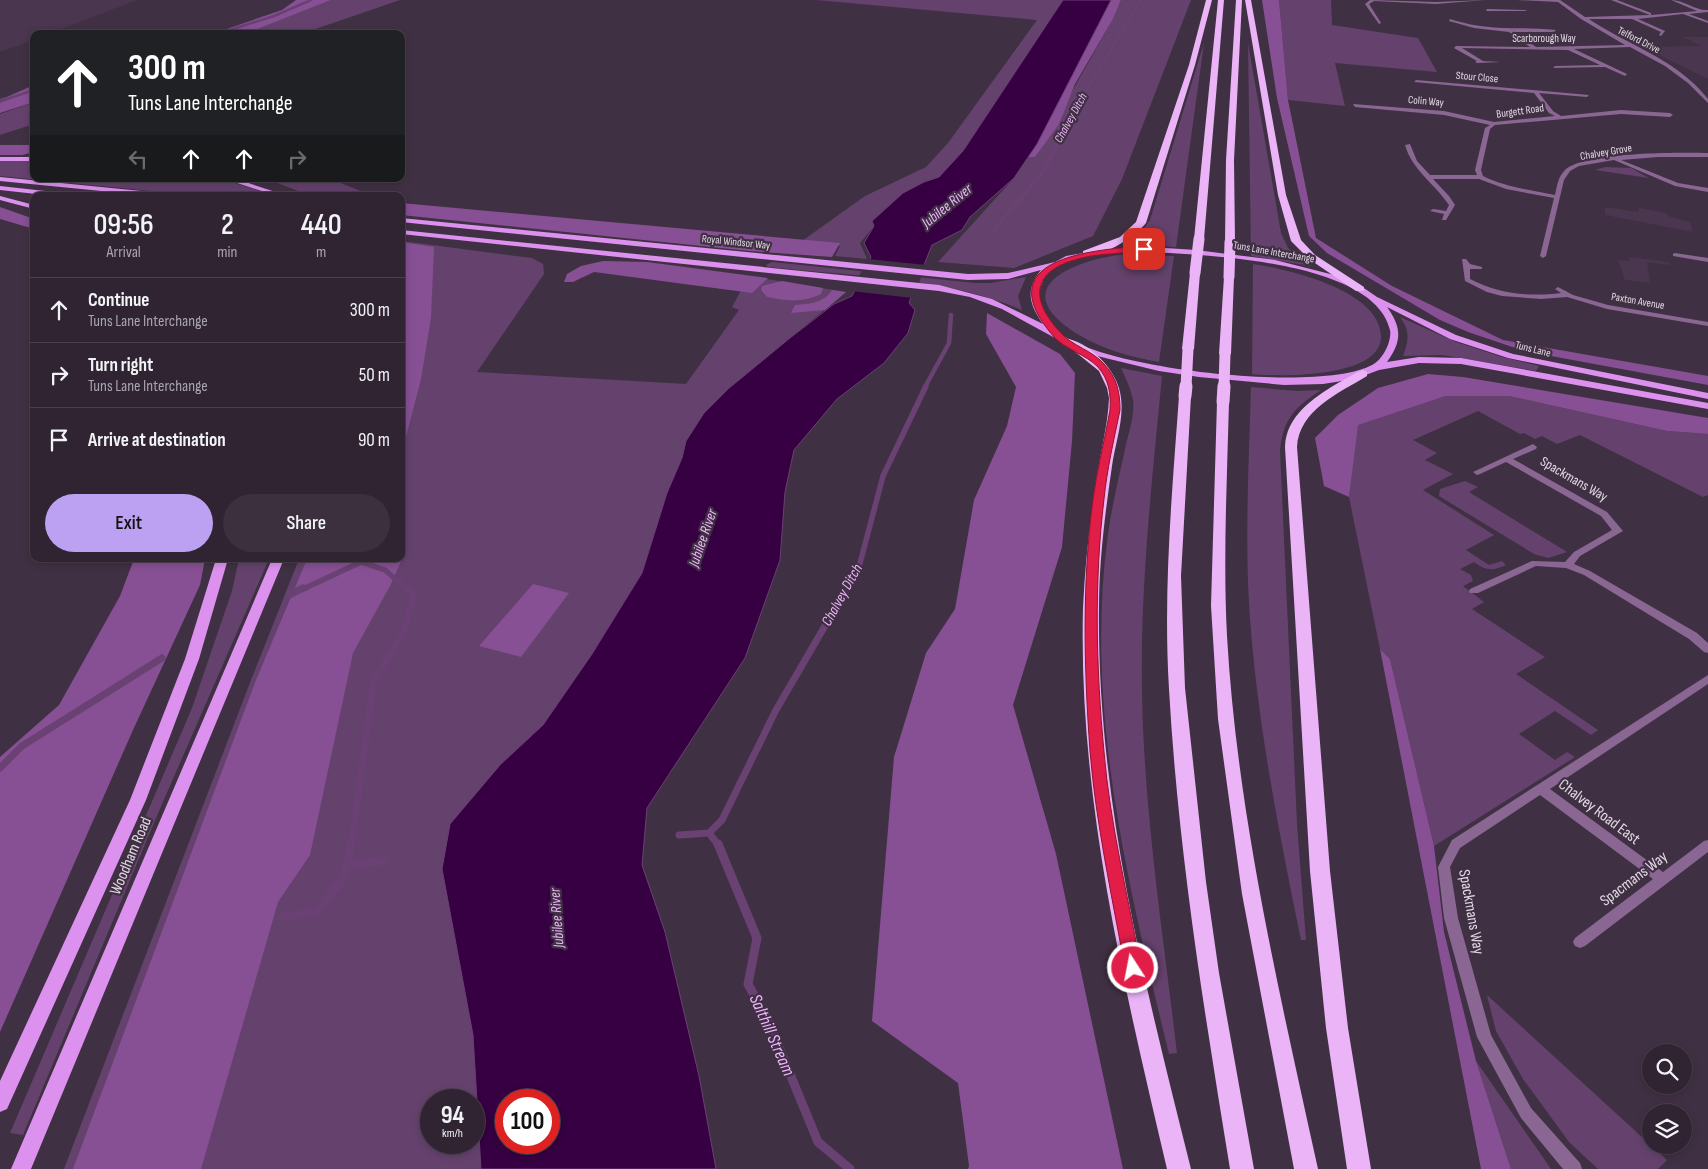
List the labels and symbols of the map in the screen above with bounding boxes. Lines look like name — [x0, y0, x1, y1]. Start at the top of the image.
street label: Telford Drive — [1615, 24, 1663, 56]
street label: Scarborough Way — [1512, 32, 1577, 45]
street label: Stour Close — [1455, 69, 1499, 85]
water label: Chalvey Ditch — [1051, 91, 1091, 145]
street label: Colin Way — [1408, 93, 1445, 109]
street label: Burgett Road — [1495, 101, 1545, 121]
street label: Chalvey Grove — [1579, 141, 1633, 163]
water label: Jubilee River — [917, 179, 977, 233]
pin — [1123, 228, 1165, 270]
street label: Royal Windsor Way — [701, 232, 772, 252]
street label: Tuns Lane Interchange — [1232, 238, 1316, 266]
street label: Paxton Avenue — [1610, 290, 1666, 312]
street label: Tuns Lane — [1514, 338, 1552, 360]
street label: Spackmans Way — [1537, 453, 1611, 505]
water label: Jubilee River — [684, 506, 722, 570]
water label: Chalvey Ditch — [817, 561, 867, 629]
street label: Chalvey Road East — [1554, 775, 1644, 849]
street label: Woodham Road — [106, 814, 156, 898]
street label: Spacmans Way — [1596, 847, 1672, 911]
street label: Spackmans Way — [1454, 868, 1488, 956]
water label: Jubilee River — [545, 887, 569, 950]
position arrow — [1106, 941, 1158, 993]
water label: Salthill Stream — [745, 991, 799, 1079]
speed limit sign: 100 — [495, 1089, 560, 1154]

